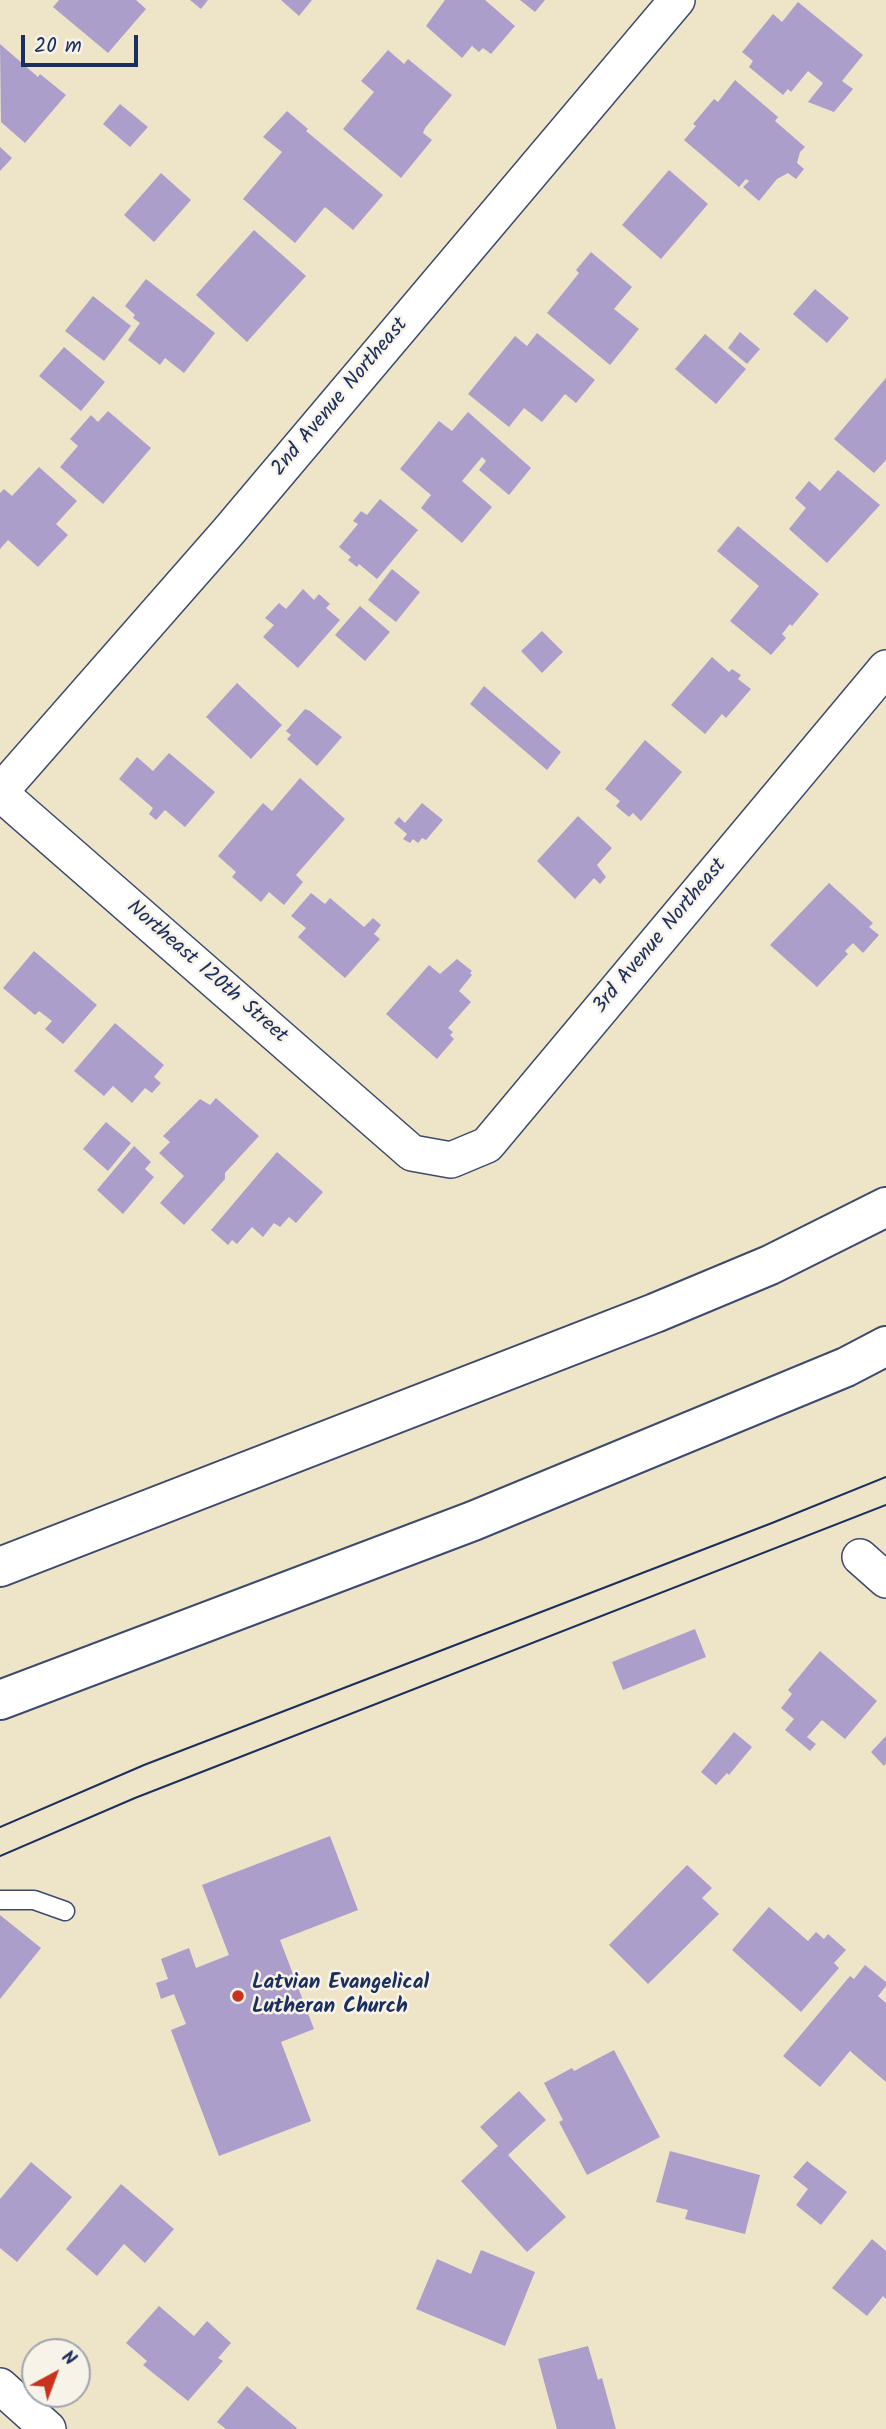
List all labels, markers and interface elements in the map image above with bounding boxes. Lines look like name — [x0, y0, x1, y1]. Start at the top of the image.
scale bar — [24, 21, 142, 65]
text: 20 m — [34, 30, 82, 63]
street label: 2nd Avenue Northeast — [267, 314, 415, 482]
street label: 3rd Avenue Northeast — [589, 854, 733, 1020]
street label: Northeast 120th Street — [120, 896, 292, 1050]
place label: Latvian Evangelical Lutheran Church — [252, 1971, 429, 2021]
marker: Latvian Evangelical Lutheran Church — [230, 1988, 246, 2004]
north arrow — [21, 2338, 91, 2408]
text: N — [54, 2343, 83, 2374]

